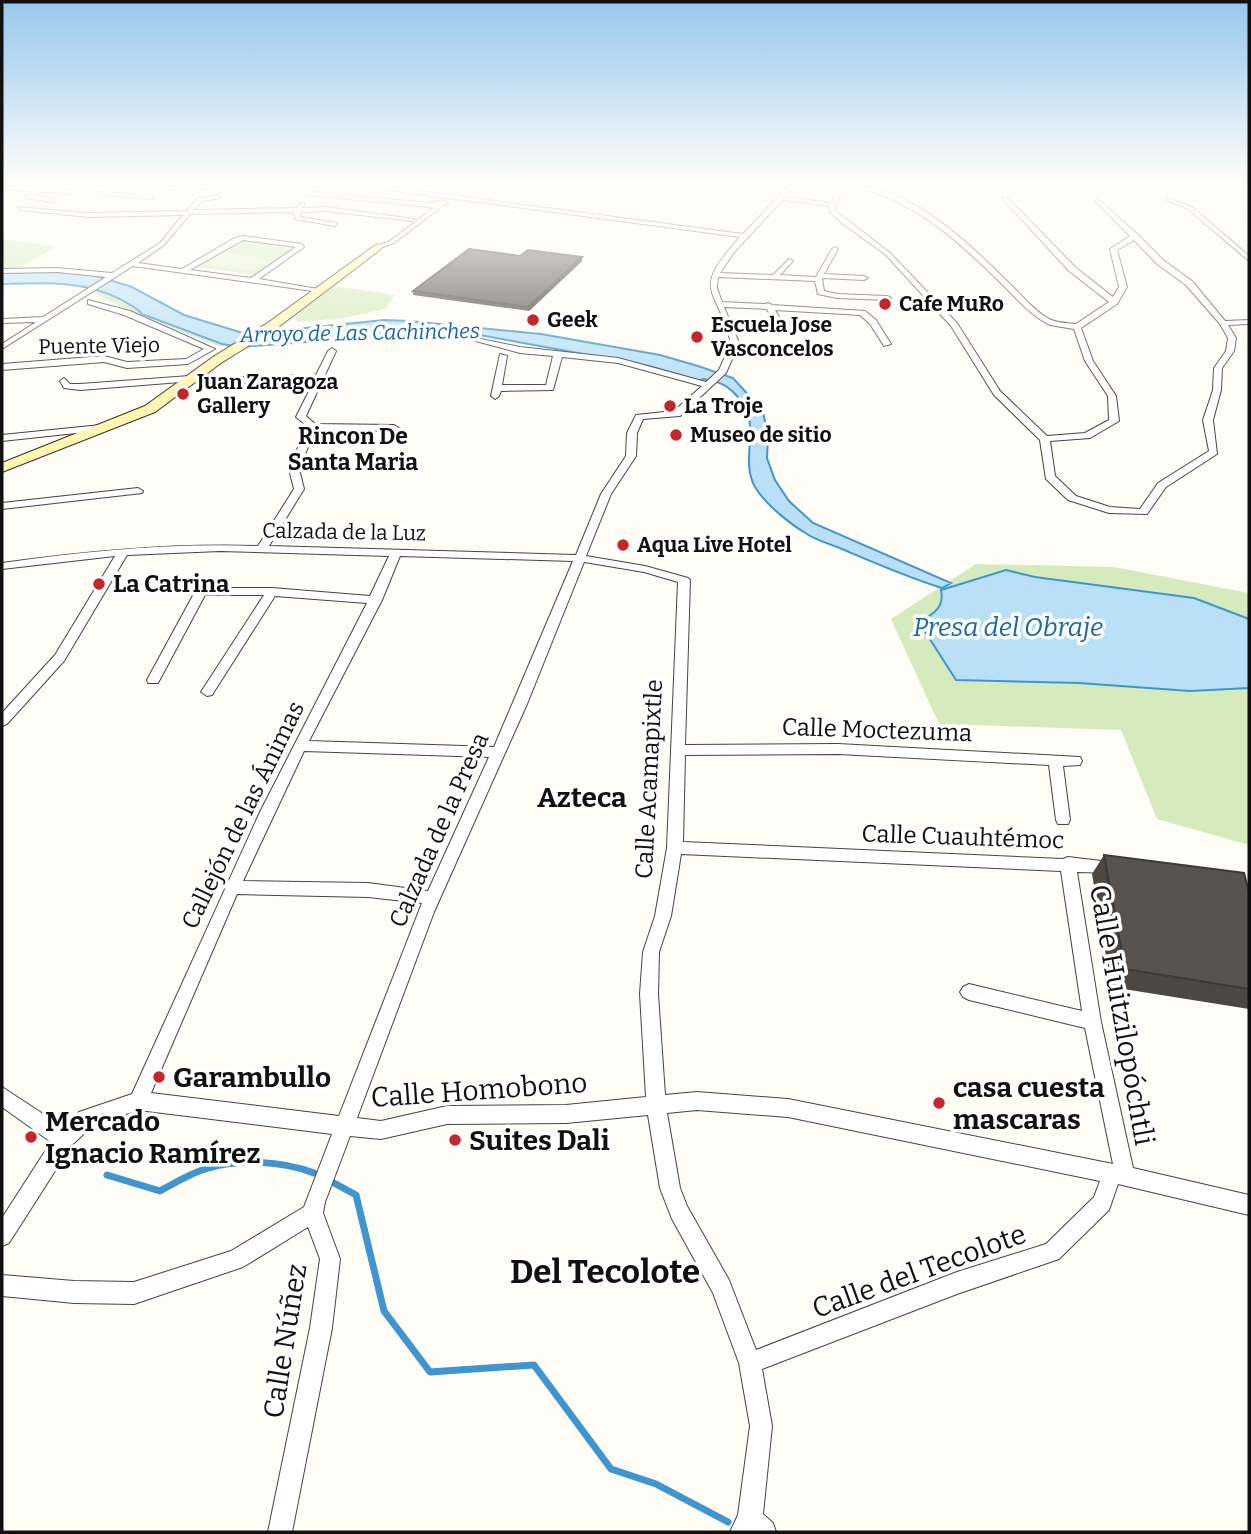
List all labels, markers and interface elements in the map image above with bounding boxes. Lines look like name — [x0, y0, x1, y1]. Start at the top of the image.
place label: Cafe MuRo — [899, 291, 1004, 317]
marker: Cafe MuRo — [877, 296, 893, 312]
place label: Geek — [547, 307, 598, 333]
marker: Geek — [525, 312, 541, 328]
place label: Escuela Jose Vasconcelos — [711, 312, 834, 362]
water label: Arroyo de Las Cachinches — [239, 318, 480, 348]
marker: Escuela Jose Vasconcelos — [689, 329, 705, 345]
street label: Puente Viejo — [38, 332, 160, 360]
place label: Juan Zaragoza Gallery — [196, 369, 339, 419]
marker: Juan Zaragoza Gallery — [175, 386, 191, 402]
place label: La Troje — [684, 393, 763, 419]
marker: La Troje — [662, 398, 678, 414]
district label: Rincon De Santa Maria — [288, 422, 418, 476]
place label: Museo de sitio — [690, 422, 832, 448]
marker: Museo de sitio — [668, 427, 684, 443]
street label: Calzada de la Luz — [262, 518, 426, 546]
place label: Aqua Live Hotel — [637, 532, 792, 558]
marker: Aqua Live Hotel — [615, 537, 631, 553]
place label: La Catrina — [113, 570, 230, 598]
marker: La Catrina — [91, 576, 107, 592]
water label: Presa del Obraje — [913, 612, 1103, 643]
street label: Calle Acamapixtle — [630, 679, 668, 879]
street label: Callejón de las Ánimas — [175, 696, 310, 933]
street label: Calle Moctezuma — [781, 713, 973, 747]
street label: Calzada de la Presa — [383, 728, 495, 932]
district label: Azteca — [537, 781, 627, 814]
street label: Calle Cuauhtémoc — [861, 819, 1065, 855]
street label: Calle Huitzilopóchtli — [1083, 882, 1161, 1148]
place label: Garambullo — [173, 1061, 331, 1094]
street label: Calle Homobono — [370, 1066, 588, 1114]
marker: Garambullo — [151, 1069, 167, 1085]
place label: casa cuesta mascaras — [953, 1071, 1105, 1136]
marker: casa cuesta mascaras — [931, 1095, 947, 1111]
place label: Mercado Ignacio Ramírez — [45, 1105, 261, 1170]
place label: Suites Dali — [469, 1124, 610, 1157]
marker: Mercado Ignacio Ramírez — [23, 1129, 39, 1145]
marker: Suites Dali — [447, 1132, 463, 1148]
street label: Calle del Tecolote — [808, 1217, 1030, 1325]
district label: Del Tecolote — [510, 1252, 700, 1292]
street label: Calle Núñez — [257, 1261, 313, 1421]

